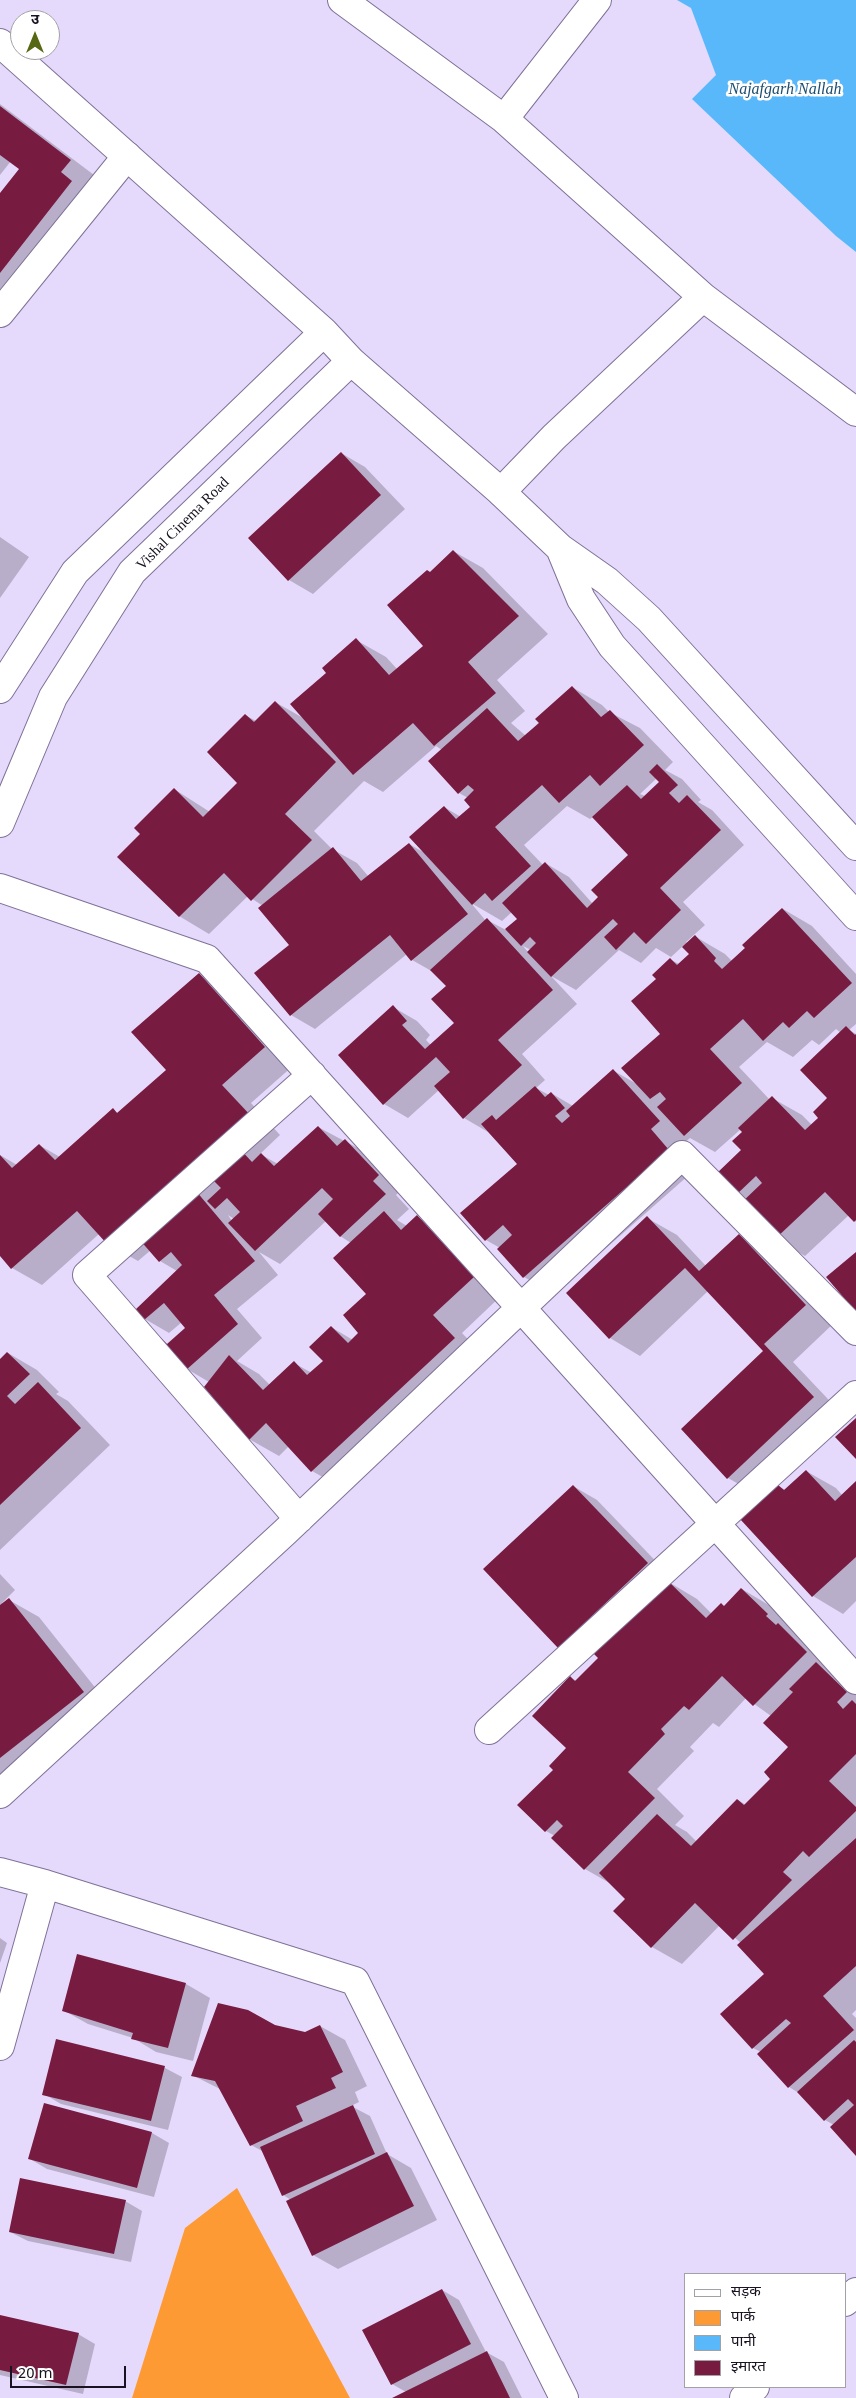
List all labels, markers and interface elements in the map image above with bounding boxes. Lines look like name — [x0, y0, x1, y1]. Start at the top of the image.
north arrow — [10, 10, 60, 60]
text: उ — [31, 11, 39, 30]
water label: Najafgarh Nallah — [721, 80, 849, 100]
street label: Vishal Cinema Road — [128, 469, 238, 579]
legend — [684, 2273, 846, 2388]
text: सड़क — [731, 2283, 761, 2302]
text: पार्क — [731, 2308, 755, 2327]
text: पानी — [731, 2333, 756, 2352]
scale bar — [12, 2356, 129, 2388]
text: इमारत — [731, 2358, 766, 2377]
text: 20 m — [18, 2365, 52, 2384]

